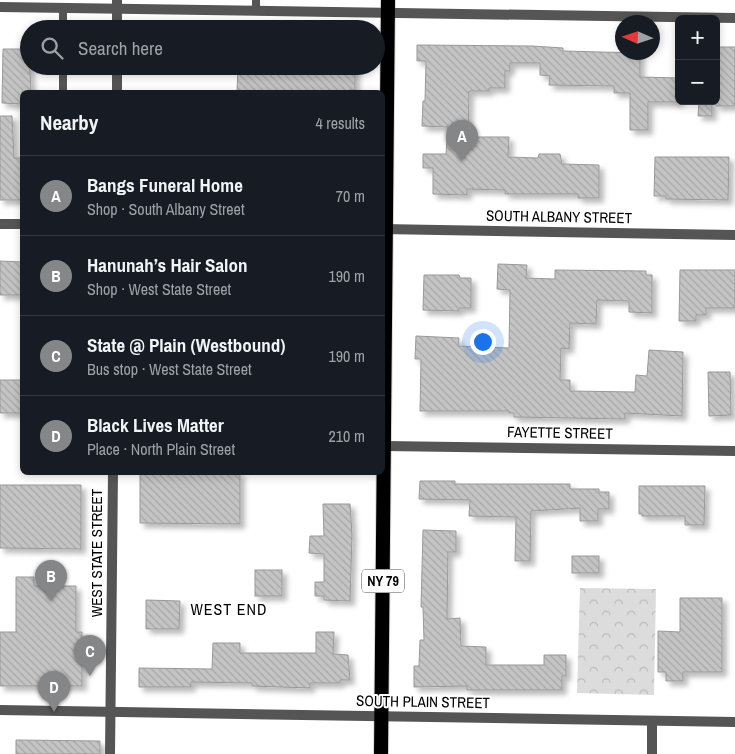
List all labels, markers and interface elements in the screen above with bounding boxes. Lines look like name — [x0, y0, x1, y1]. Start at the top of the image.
north arrow — [615, 15, 660, 60]
map controls — [675, 15, 720, 105]
button: + — [675, 15, 720, 60]
search box — [20, 20, 385, 75]
icon: search — [38, 34, 66, 62]
text: Search here — [78, 35, 163, 61]
button: − — [675, 60, 720, 105]
text: Nearby — [40, 108, 98, 137]
text: 4 results — [315, 112, 365, 134]
pin: A — [446, 120, 478, 161]
text: Bangs Funeral Home — [87, 172, 243, 198]
text: A — [51, 185, 61, 207]
text: 70 m — [336, 185, 365, 207]
text: Shop · South Albany Street — [87, 198, 245, 220]
street label: SOUTH ALBANY STREET — [486, 205, 633, 228]
text: Hanunah’s Hair Salon — [87, 252, 247, 278]
text: B — [51, 265, 61, 287]
text: 190 m — [329, 265, 365, 287]
text: Shop · West State Street — [87, 278, 231, 300]
your location — [470, 329, 496, 355]
text: State @ Plain (Westbound) — [87, 332, 285, 358]
text: C — [51, 345, 61, 367]
text: 190 m — [329, 345, 365, 367]
text: Bus stop · West State Street — [87, 358, 252, 380]
text: Black Lives Matter — [87, 412, 224, 438]
street label: FAYETTE STREET — [507, 421, 614, 444]
text: D — [51, 425, 61, 447]
text: 210 m — [329, 425, 365, 447]
text: Place · North Plain Street — [87, 438, 235, 460]
street label: WEST STATE STREET — [86, 488, 107, 617]
pin: B — [35, 560, 67, 601]
road number: NY 79 — [362, 570, 404, 592]
district label: WEST END — [190, 598, 268, 620]
pin: C — [74, 635, 106, 676]
pin: D — [38, 671, 70, 712]
street label: SOUTH PLAIN STREET — [356, 690, 491, 713]

